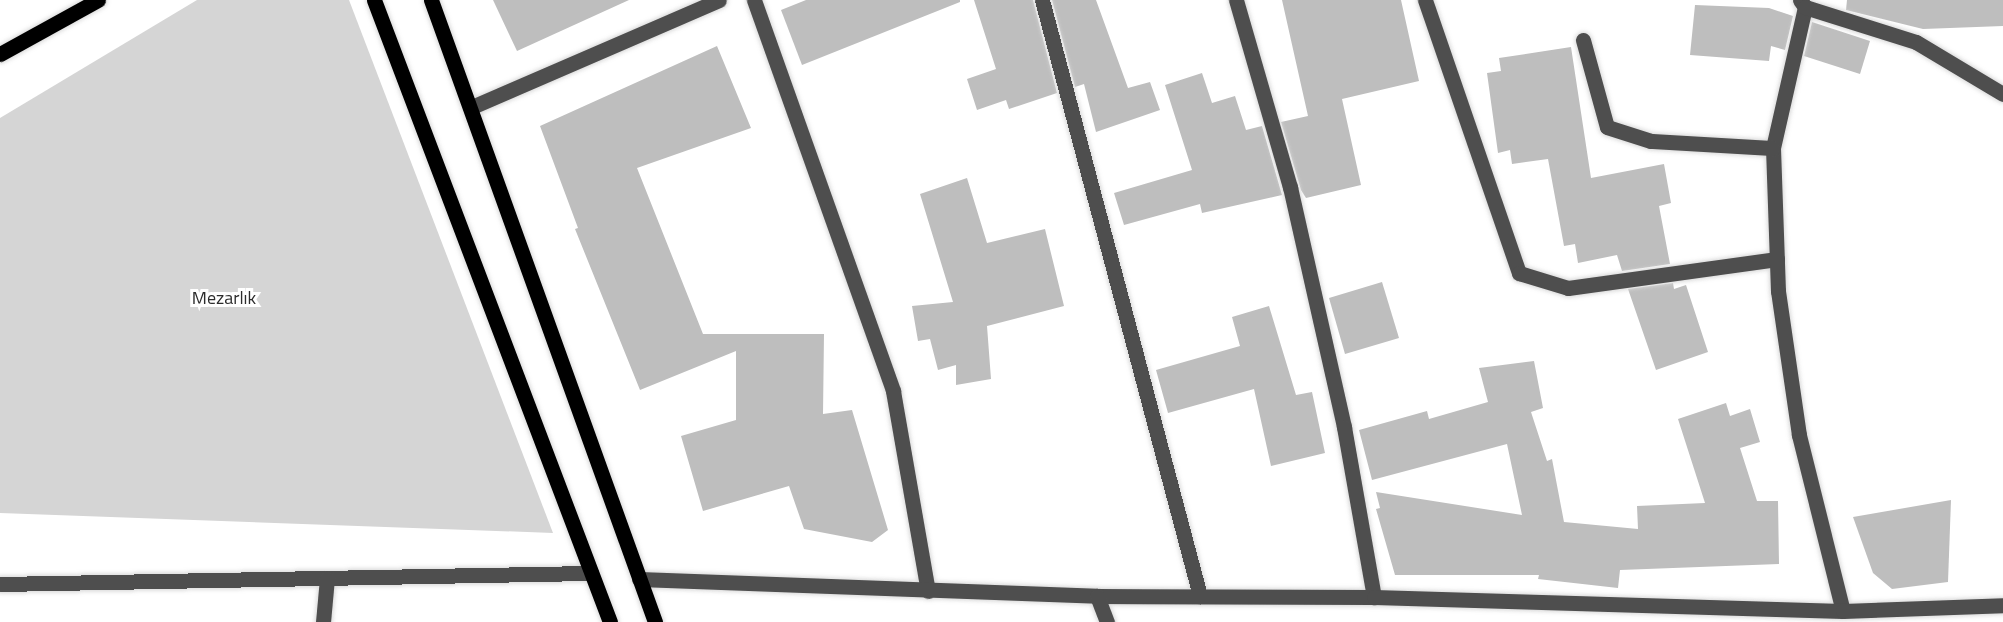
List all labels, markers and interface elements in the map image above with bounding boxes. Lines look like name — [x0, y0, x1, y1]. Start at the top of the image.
park label: Mezarlık — [192, 287, 256, 309]

